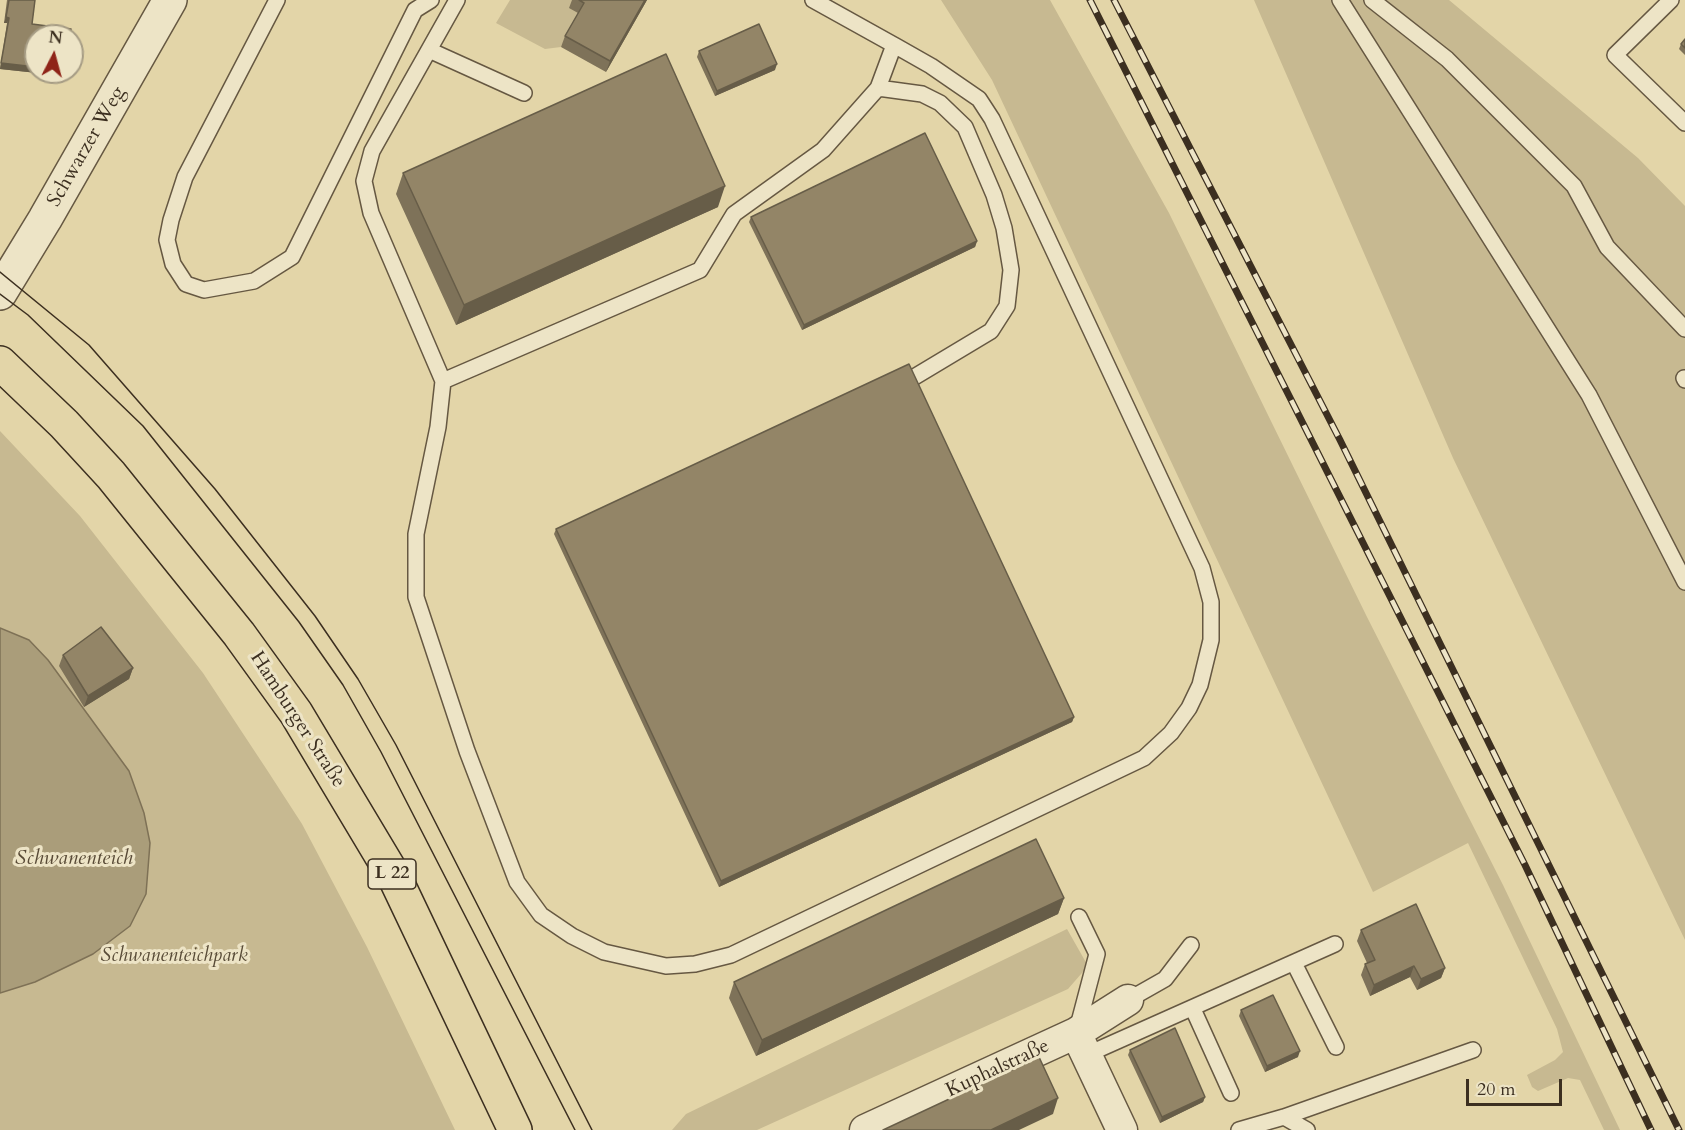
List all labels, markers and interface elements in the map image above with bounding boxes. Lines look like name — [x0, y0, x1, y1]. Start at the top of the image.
north arrow — [24, 24, 84, 84]
text: N — [48, 26, 64, 50]
street label: Schwarzer Weg — [43, 82, 131, 212]
street label: Hamburger Straße — [244, 647, 350, 793]
water label: Schwanenteich — [15, 846, 133, 872]
road number: L 22 — [368, 859, 416, 889]
park label: Schwanenteichpark — [100, 944, 248, 968]
street label: Kuphalstraße — [943, 1035, 1053, 1103]
scale bar — [1469, 1067, 1565, 1105]
text: 20 m — [1477, 1077, 1516, 1102]

